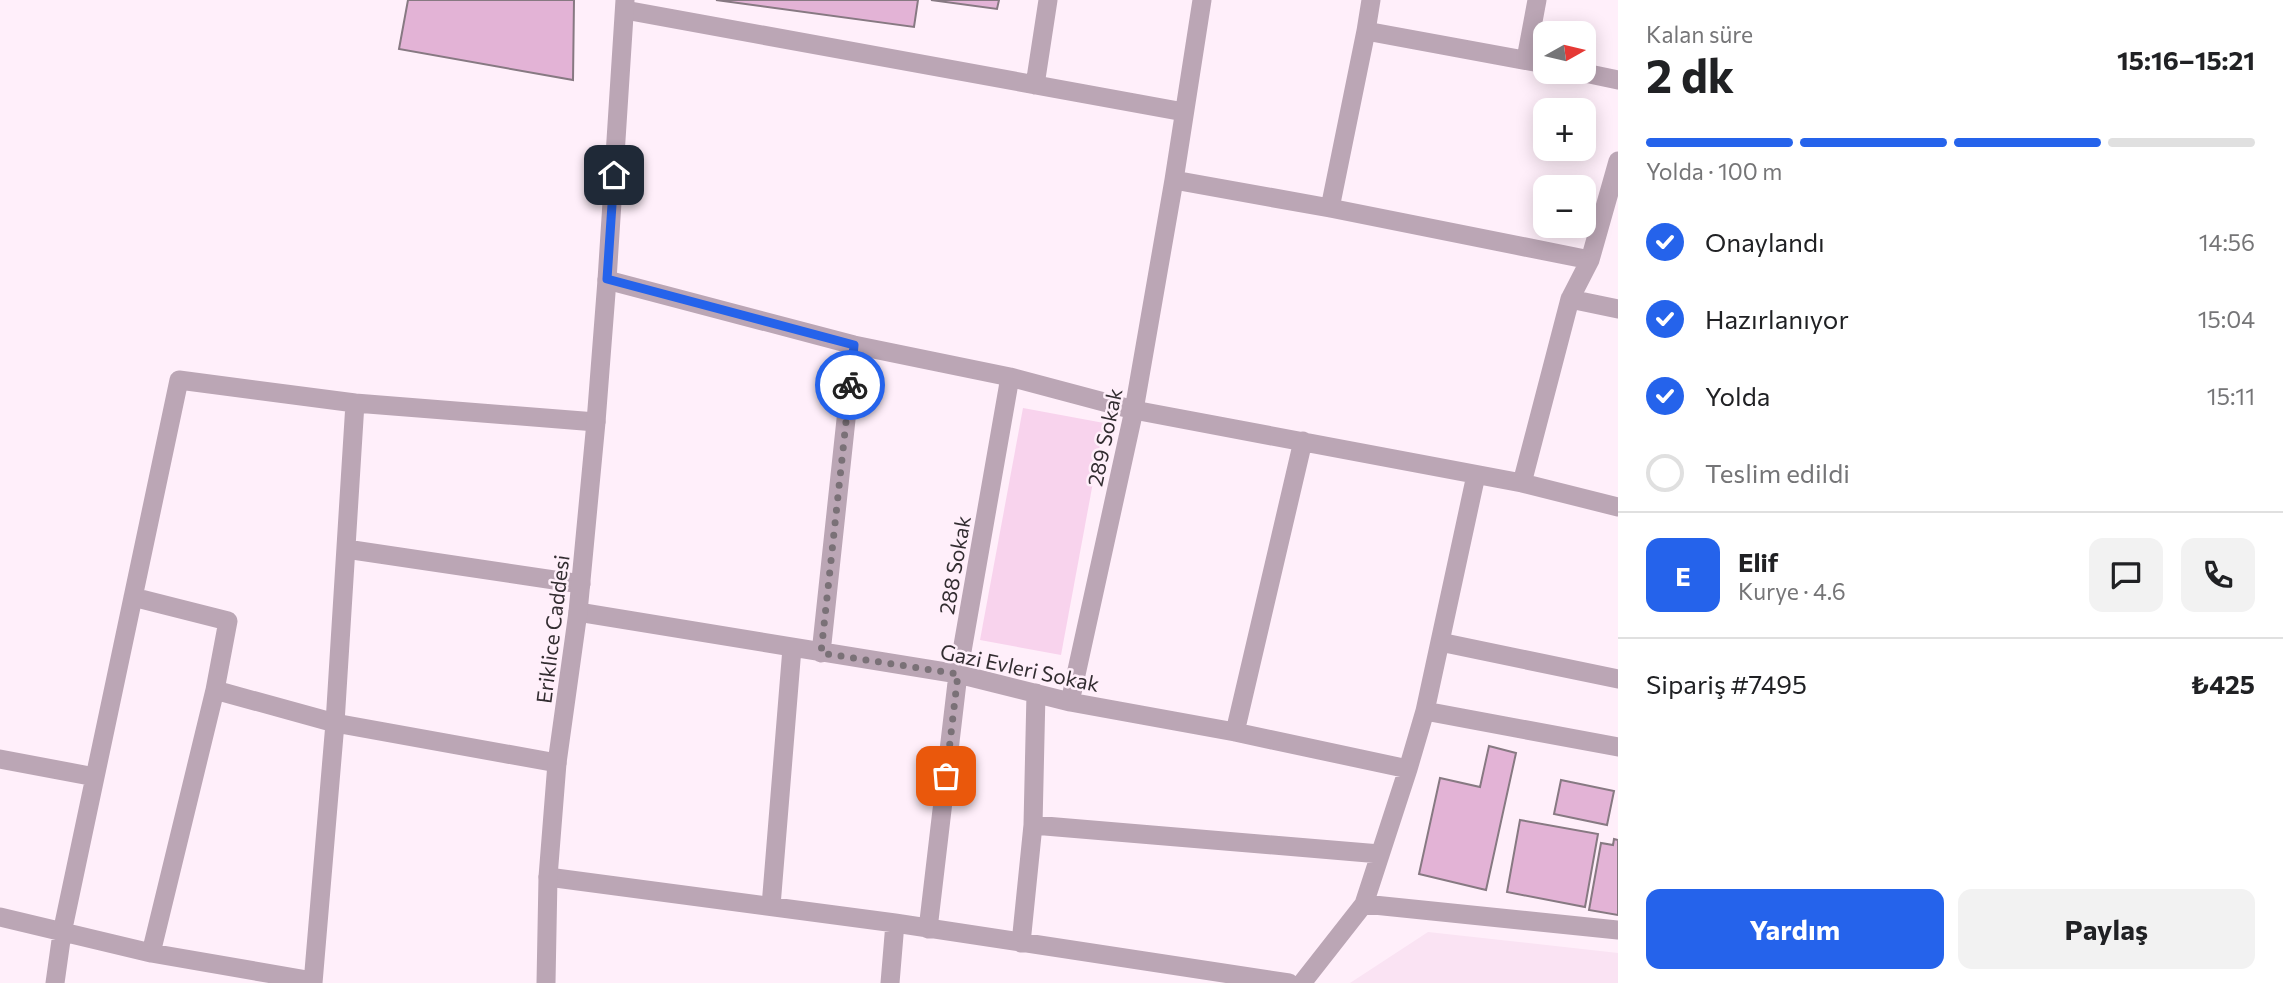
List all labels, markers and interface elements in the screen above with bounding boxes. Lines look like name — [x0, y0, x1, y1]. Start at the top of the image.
text: Kalan süre — [1646, 20, 1753, 48]
north arrow — [1533, 21, 1596, 84]
map controls — [1533, 21, 1596, 238]
text: 15:16–15:21 — [2117, 44, 2255, 75]
text: 2 dk — [1646, 46, 1734, 102]
button: + — [1533, 98, 1596, 161]
pin — [584, 145, 644, 205]
icon: home — [595, 156, 633, 194]
text: Yolda · 100 m — [1646, 157, 1782, 185]
button: − — [1533, 175, 1596, 238]
icon: check — [1646, 223, 1684, 261]
text: Onaylandı — [1705, 226, 1825, 257]
text: 14:56 — [2199, 228, 2255, 256]
icon: check — [1646, 300, 1684, 338]
text: Hazırlanıyor — [1705, 303, 1849, 334]
text: 15:04 — [2198, 305, 2255, 333]
courier — [815, 350, 885, 420]
icon: bike — [831, 366, 869, 404]
icon: check — [1646, 377, 1684, 415]
text: Yolda — [1705, 380, 1770, 411]
text: 15:11 — [2207, 382, 2255, 410]
street label: 289 Sokak — [1081, 386, 1127, 488]
text: Teslim edildi — [1705, 457, 1850, 488]
street label: 288 Sokak — [933, 514, 975, 616]
button: chat — [2089, 538, 2163, 612]
button: phone — [2181, 538, 2255, 612]
text: Elif — [1738, 546, 1778, 577]
street label: Eriklice Caddesi — [530, 553, 574, 705]
text: E — [1675, 560, 1691, 591]
text: Kurye · 4.6 — [1738, 577, 1846, 605]
street label: Gazi Evleri Sokak — [938, 638, 1102, 696]
text: Sipariş #7495 — [1646, 668, 1807, 699]
text: ₺425 — [2191, 668, 2255, 699]
pin — [916, 746, 976, 806]
icon: bag — [927, 757, 965, 795]
button: Yardım — [1646, 889, 1944, 969]
button: Paylaş — [1958, 889, 2255, 969]

